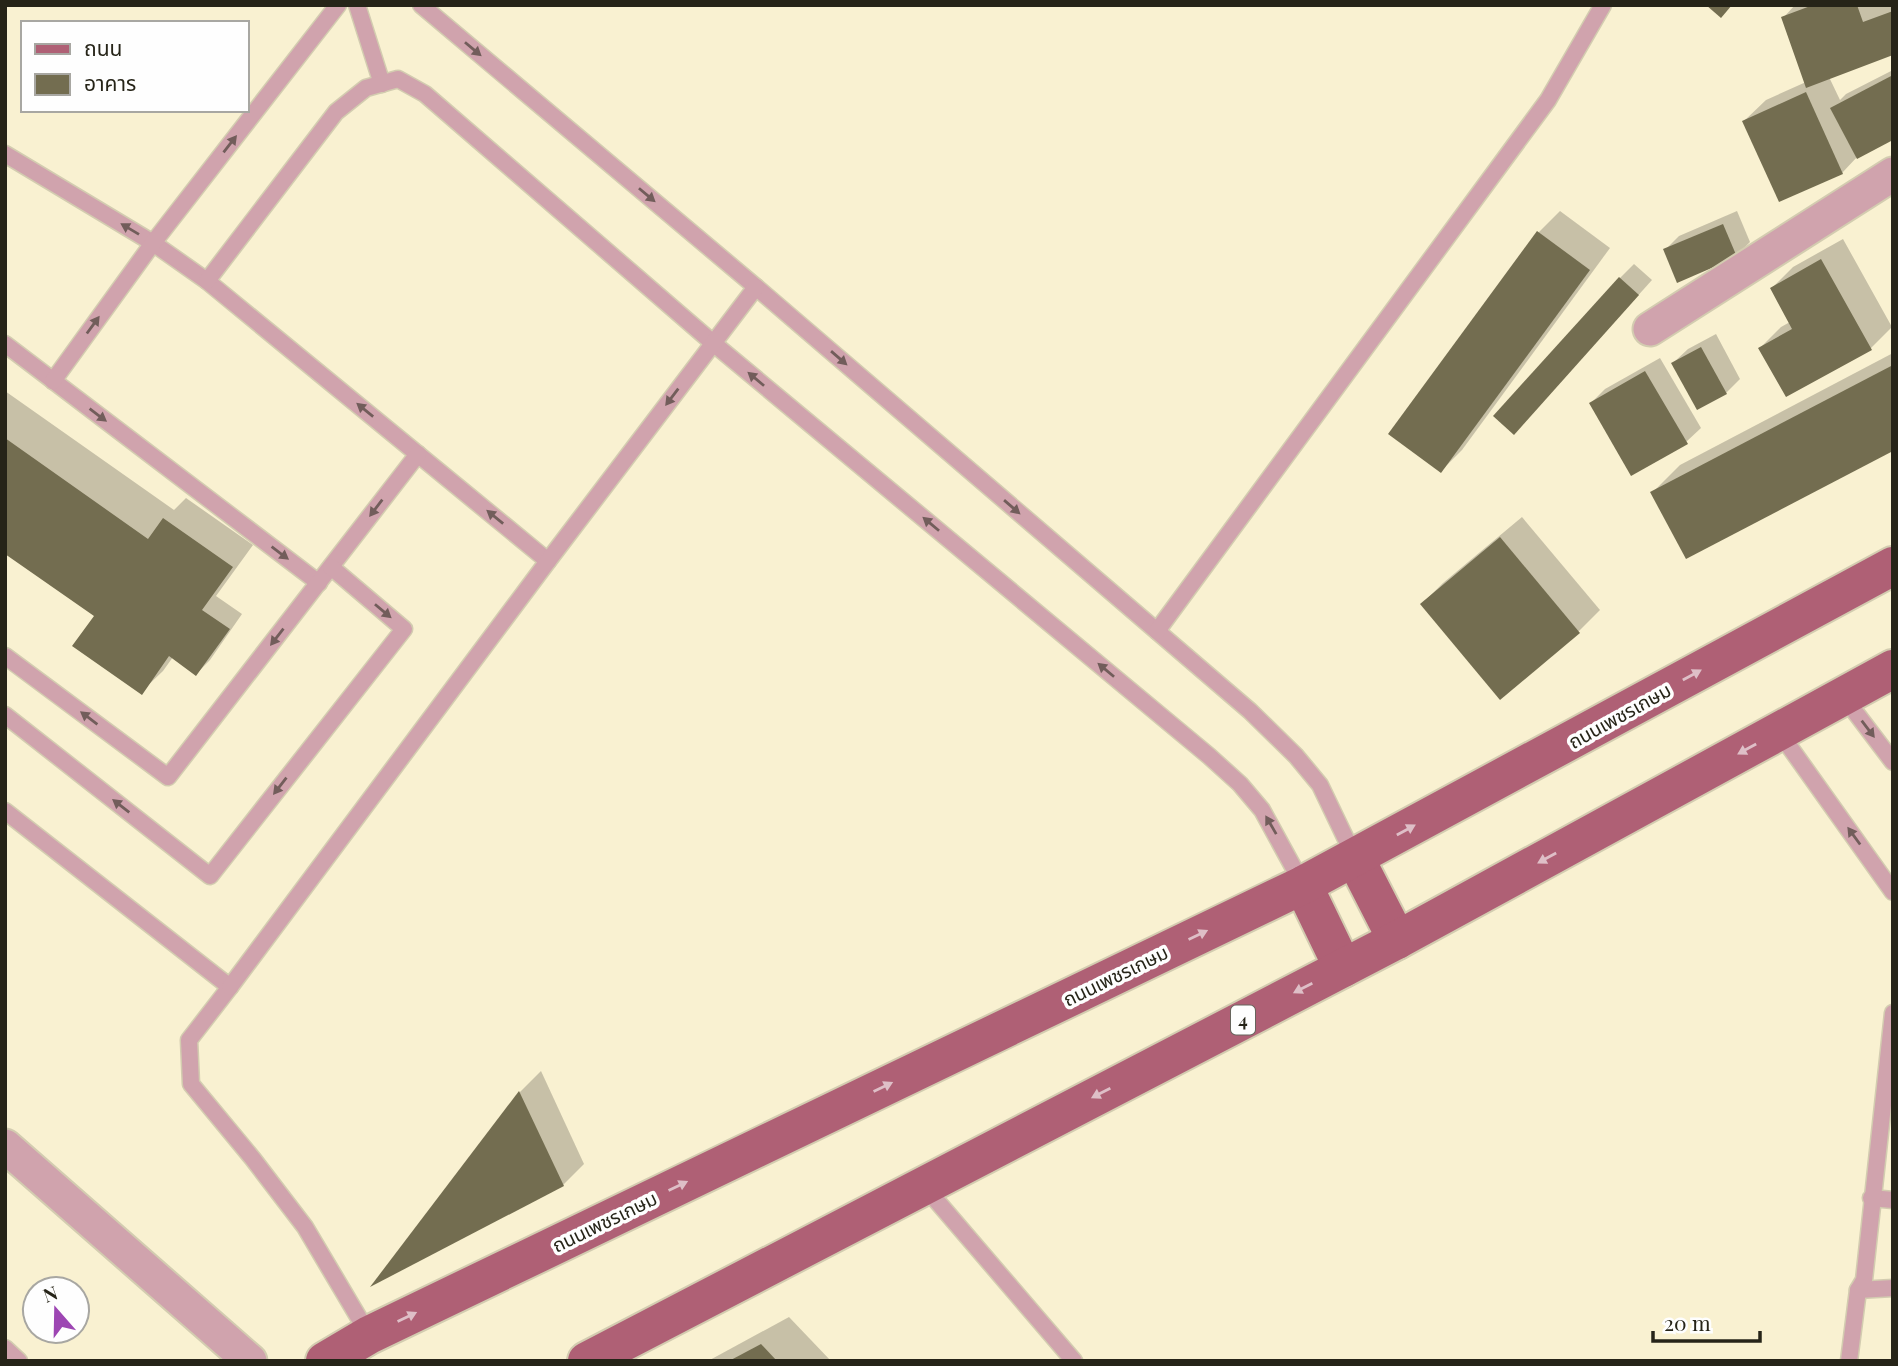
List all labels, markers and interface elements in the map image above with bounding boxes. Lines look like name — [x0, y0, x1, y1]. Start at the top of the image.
legend — [21, 21, 248, 112]
text: ถนน — [84, 33, 122, 61]
one-way arrow — [464, 41, 482, 57]
text: อาคาร — [84, 68, 136, 96]
one-way arrow — [223, 136, 238, 154]
one-way arrow — [638, 188, 656, 203]
one-way arrow — [120, 223, 139, 235]
one-way arrow — [85, 316, 99, 334]
one-way arrow — [831, 350, 848, 365]
one-way arrow — [747, 371, 765, 386]
one-way arrow — [665, 388, 679, 407]
one-way arrow — [357, 403, 375, 418]
one-way arrow — [89, 408, 107, 422]
one-way arrow — [370, 499, 384, 517]
one-way arrow — [1003, 499, 1021, 515]
one-way arrow — [487, 510, 504, 525]
one-way arrow — [922, 517, 939, 532]
one-way arrow — [270, 545, 288, 560]
one-way arrow — [375, 603, 392, 618]
one-way arrow — [270, 627, 285, 645]
one-way arrow — [1097, 663, 1114, 678]
one-way arrow — [1683, 669, 1702, 681]
street label: ถนนเพชรเกษม — [1563, 676, 1675, 754]
one-way arrow — [80, 711, 98, 725]
one-way arrow — [1860, 720, 1874, 738]
one-way arrow — [1737, 743, 1757, 755]
one-way arrow — [273, 776, 288, 794]
one-way arrow — [112, 799, 130, 814]
one-way arrow — [1265, 815, 1277, 834]
one-way arrow — [1397, 824, 1416, 836]
one-way arrow — [1847, 827, 1861, 845]
one-way arrow — [1537, 852, 1557, 864]
one-way arrow — [1188, 930, 1208, 941]
street label: ถนนเพชรเกษม — [1058, 938, 1172, 1012]
one-way arrow — [1293, 983, 1313, 994]
road number: 4 — [1231, 1006, 1255, 1035]
one-way arrow — [873, 1082, 893, 1093]
one-way arrow — [1091, 1087, 1111, 1099]
one-way arrow — [668, 1180, 688, 1192]
street label: ถนนเพชรเกษม — [547, 1184, 661, 1258]
north arrow — [21, 1275, 91, 1345]
text: N — [39, 1278, 61, 1308]
scale bar — [1653, 1300, 1760, 1344]
text: 20 m — [1664, 1308, 1711, 1336]
one-way arrow — [397, 1311, 417, 1322]

